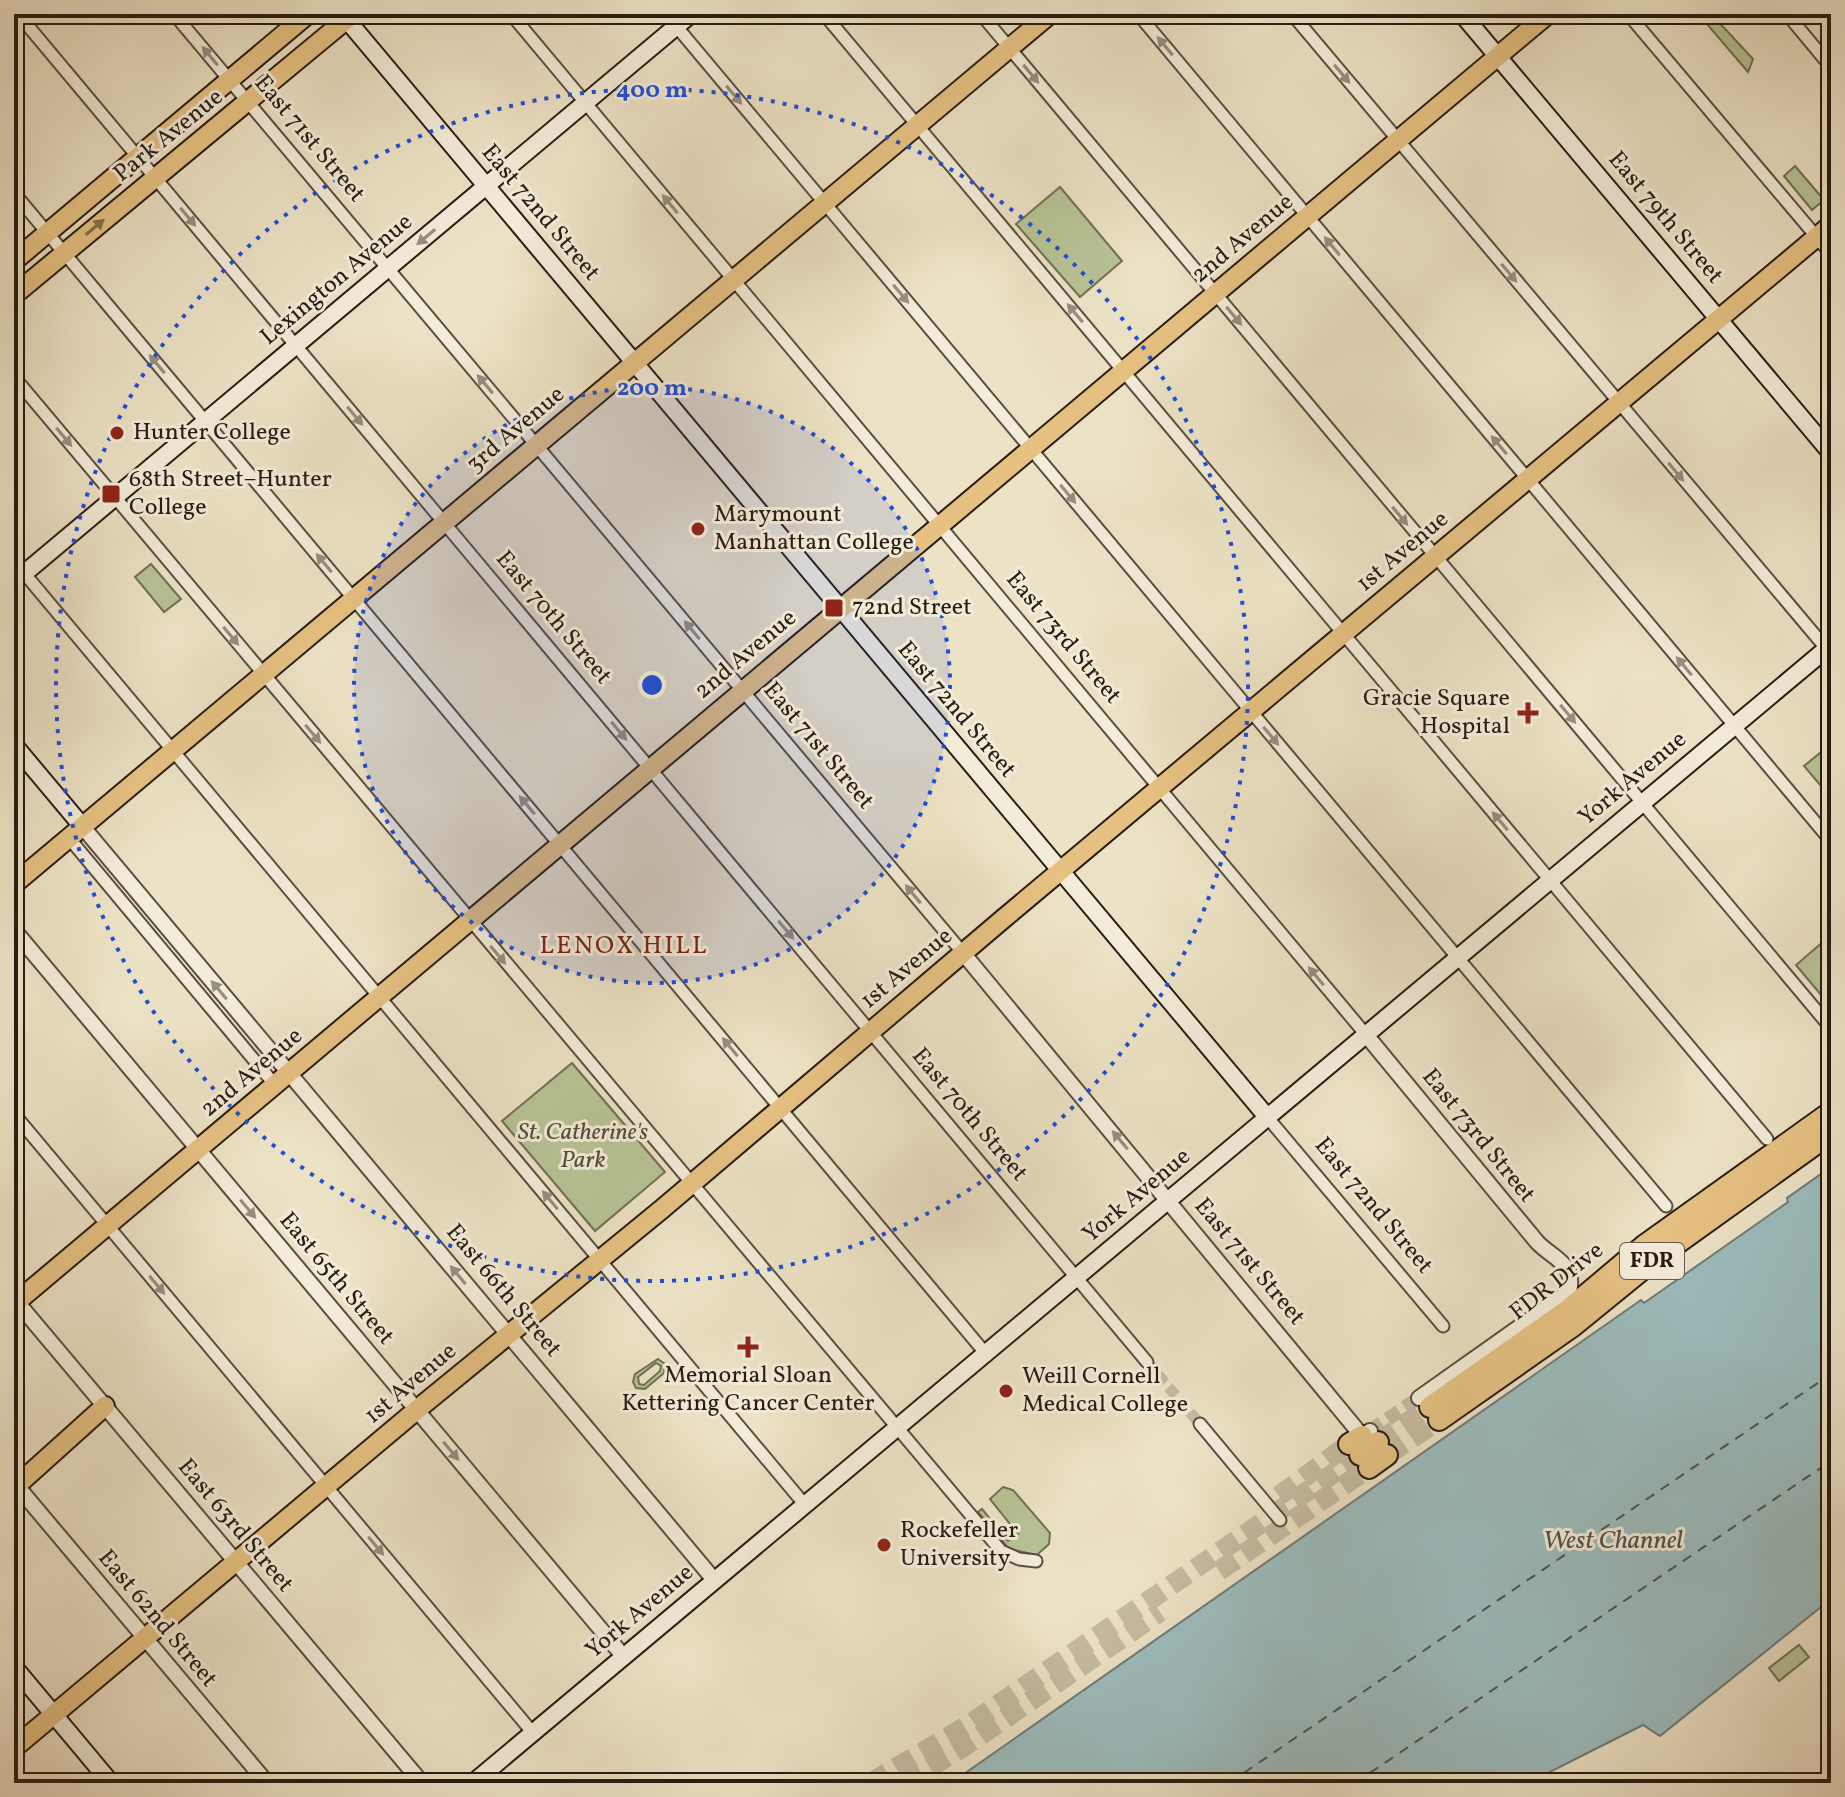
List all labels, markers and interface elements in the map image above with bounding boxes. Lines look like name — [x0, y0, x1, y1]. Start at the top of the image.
one-way arrow — [1157, 37, 1174, 57]
one-way arrow — [202, 47, 219, 67]
one-way arrow — [1022, 63, 1039, 83]
one-way arrow — [1333, 63, 1350, 83]
street label: East 71st Street — [245, 68, 373, 210]
text: 400 m — [616, 74, 688, 108]
street label: Park Avenue — [107, 81, 231, 191]
one-way arrow — [725, 85, 742, 105]
street label: East 72nd Street — [473, 137, 607, 289]
street label: East 79th Street — [1599, 144, 1731, 292]
street label: 2nd Avenue — [1185, 186, 1301, 292]
one-way arrow — [662, 194, 679, 214]
street label: Lexington Avenue — [253, 206, 421, 354]
one-way arrow — [179, 207, 196, 227]
one-way arrow — [85, 219, 105, 236]
one-way arrow — [416, 228, 436, 245]
one-way arrow — [1324, 236, 1341, 256]
one-way arrow — [1500, 263, 1517, 283]
one-way arrow — [892, 284, 909, 304]
one-way arrow — [1067, 303, 1084, 323]
one-way arrow — [1225, 305, 1242, 325]
one-way arrow — [149, 354, 166, 374]
text: 200 m — [617, 372, 687, 406]
one-way arrow — [477, 375, 494, 395]
street label: 3rd Avenue — [459, 379, 573, 481]
one-way arrow — [346, 406, 363, 426]
place label: Hunter College — [133, 416, 291, 450]
marker: Hunter College — [108, 424, 126, 442]
one-way arrow — [55, 427, 72, 447]
one-way arrow — [1491, 435, 1508, 455]
one-way arrow — [1667, 462, 1684, 482]
place label: 68th Street–Hunter College — [129, 463, 332, 525]
marker: 68th Street–Hunter College — [100, 483, 122, 505]
one-way arrow — [1059, 483, 1076, 503]
place label: Marymount Manhattan College — [714, 498, 914, 560]
street label: 1st Avenue — [1349, 503, 1457, 601]
one-way arrow — [1391, 506, 1408, 526]
marker: Marymount Manhattan College — [689, 520, 707, 538]
street label: East 70th Street — [487, 544, 619, 692]
one-way arrow — [316, 553, 333, 573]
street label: East 73rd Street — [997, 564, 1129, 712]
place label: 72nd Street — [852, 591, 972, 625]
marker: 72nd Street — [823, 597, 845, 619]
street label: 2nd Avenue — [688, 602, 804, 708]
one-way arrow — [684, 620, 701, 640]
one-way arrow — [222, 626, 239, 646]
street label: East 72nd Street — [889, 634, 1023, 786]
one-way arrow — [1676, 656, 1693, 676]
centre of rings — [638, 671, 666, 699]
street label: East 71st Street — [754, 675, 882, 817]
place label: Gracie Square Hospital — [1363, 682, 1510, 744]
marker: Gracie Square Hospital — [1517, 702, 1539, 724]
one-way arrow — [1559, 704, 1576, 724]
one-way arrow — [610, 721, 627, 741]
street label: York Avenue — [1571, 723, 1695, 835]
one-way arrow — [304, 724, 321, 744]
one-way arrow — [1262, 726, 1279, 746]
one-way arrow — [519, 795, 536, 815]
one-way arrow — [1492, 811, 1509, 831]
one-way arrow — [905, 884, 922, 904]
one-way arrow — [777, 920, 794, 940]
street label: 1st Avenue — [853, 920, 961, 1018]
district label: LENOX HILL — [540, 928, 708, 964]
one-way arrow — [489, 945, 506, 965]
one-way arrow — [1308, 966, 1326, 986]
one-way arrow — [211, 981, 228, 1001]
street label: 2nd Avenue — [194, 1020, 310, 1126]
one-way arrow — [722, 1038, 739, 1058]
street label: East 70th Street — [903, 1041, 1035, 1189]
street label: East 73rd Street — [1413, 1061, 1543, 1211]
park label: St. Catherine's Park — [518, 1116, 648, 1178]
street label: East 72nd Street — [1306, 1130, 1440, 1282]
one-way arrow — [1112, 1131, 1129, 1151]
street label: York Avenue — [1075, 1140, 1199, 1252]
one-way arrow — [542, 1190, 559, 1210]
street label: East 71st Street — [1185, 1191, 1313, 1333]
one-way arrow — [239, 1198, 256, 1218]
street label: East 65th Street — [270, 1205, 402, 1353]
street label: East 66th Street — [437, 1217, 569, 1365]
street label: FDR Drive — [1503, 1234, 1611, 1330]
road number: FDR — [1620, 1243, 1684, 1279]
one-way arrow — [450, 1265, 467, 1285]
one-way arrow — [148, 1275, 165, 1295]
street label: 1st Avenue — [357, 1335, 465, 1433]
marker: Memorial Sloan Kettering Cancer Center — [737, 1336, 759, 1358]
place label: Memorial Sloan Kettering Cancer Center — [621, 1359, 875, 1421]
place label: Weill Cornell Medical College — [1022, 1360, 1188, 1422]
marker: Weill Cornell Medical College — [997, 1382, 1015, 1400]
one-way arrow — [442, 1440, 459, 1460]
street label: East 63rd Street — [169, 1452, 301, 1600]
place label: Rockefeller University — [900, 1514, 1018, 1576]
water label: West Channel — [1543, 1523, 1684, 1559]
one-way arrow — [367, 1536, 384, 1556]
marker: Rockefeller University — [875, 1536, 893, 1554]
street label: East 62nd Street — [89, 1543, 225, 1695]
street label: York Avenue — [578, 1556, 702, 1668]

